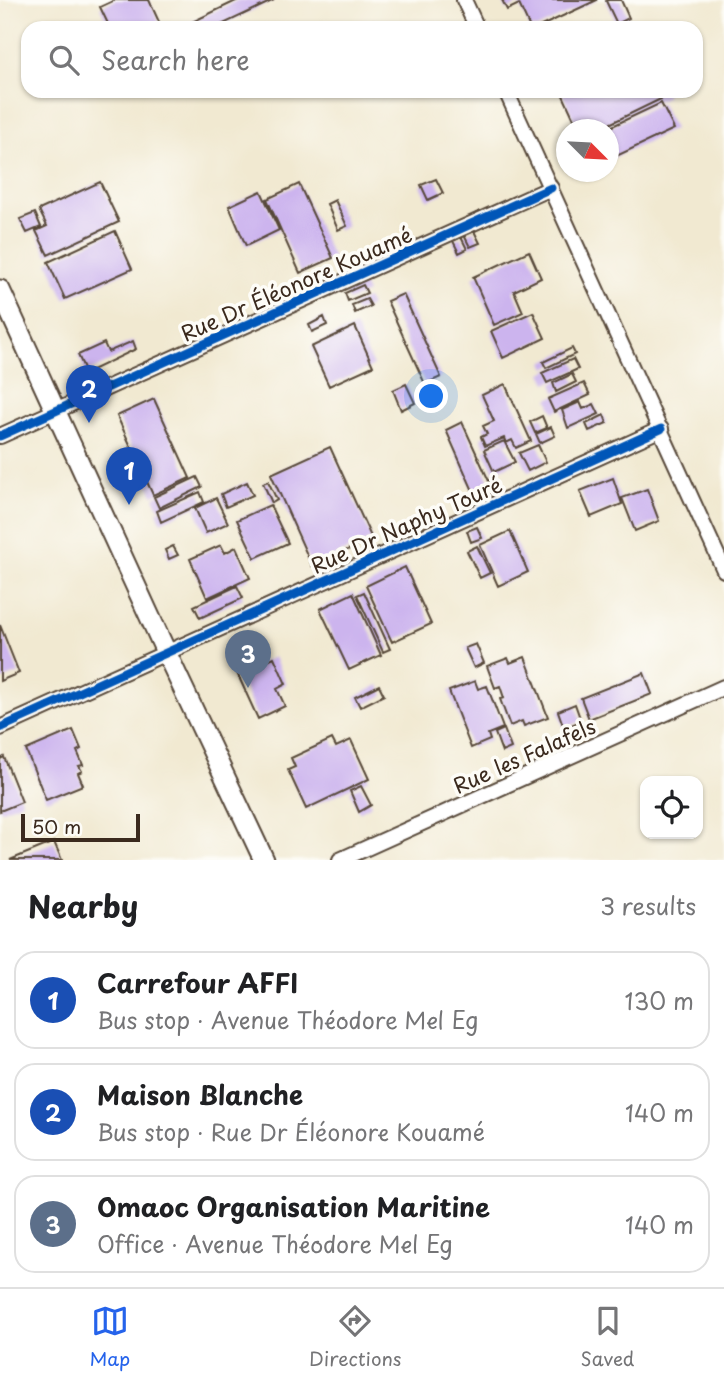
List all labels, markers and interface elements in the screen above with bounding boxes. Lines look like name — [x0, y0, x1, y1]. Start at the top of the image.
search box — [21, 21, 703, 98]
text: Search here — [101, 40, 250, 79]
icon: search — [45, 41, 83, 79]
north arrow — [556, 119, 619, 182]
street label: Rue Dr Éléonore Kouamé — [175, 218, 417, 348]
pin: 2 — [66, 365, 112, 423]
your location — [414, 379, 448, 413]
pin: 1 — [106, 447, 152, 505]
street label: Rue Dr Naphy Touré — [305, 467, 507, 581]
pin: 3 — [225, 630, 271, 688]
street label: Rue les Falafels — [448, 709, 600, 801]
map controls — [640, 776, 703, 839]
button: locate — [640, 776, 703, 839]
scale bar — [21, 811, 140, 843]
text: 50 m — [32, 812, 81, 840]
text: Nearby — [28, 883, 138, 928]
text: 3 results — [600, 888, 696, 923]
text: Carrefour AFFI — [97, 963, 298, 1002]
text: 1 — [48, 983, 59, 1018]
text: 130 m — [624, 983, 694, 1018]
text: Bus stop · Avenue Théodore Mel Eg — [97, 1002, 479, 1037]
text: Maison Blanche — [97, 1075, 303, 1114]
text: 2 — [45, 1095, 61, 1130]
text: 140 m — [625, 1095, 694, 1130]
text: Bus stop · Rue Dr Éléonore Kouamé — [97, 1114, 485, 1149]
text: Omaoc Organisation Maritine — [97, 1187, 490, 1226]
text: 3 — [45, 1207, 61, 1242]
text: 140 m — [625, 1207, 694, 1242]
text: Office · Avenue Théodore Mel Eg — [97, 1226, 453, 1261]
tab: Map — [90, 1302, 130, 1372]
tab: Directions — [309, 1302, 402, 1372]
tab: Saved — [581, 1302, 634, 1372]

